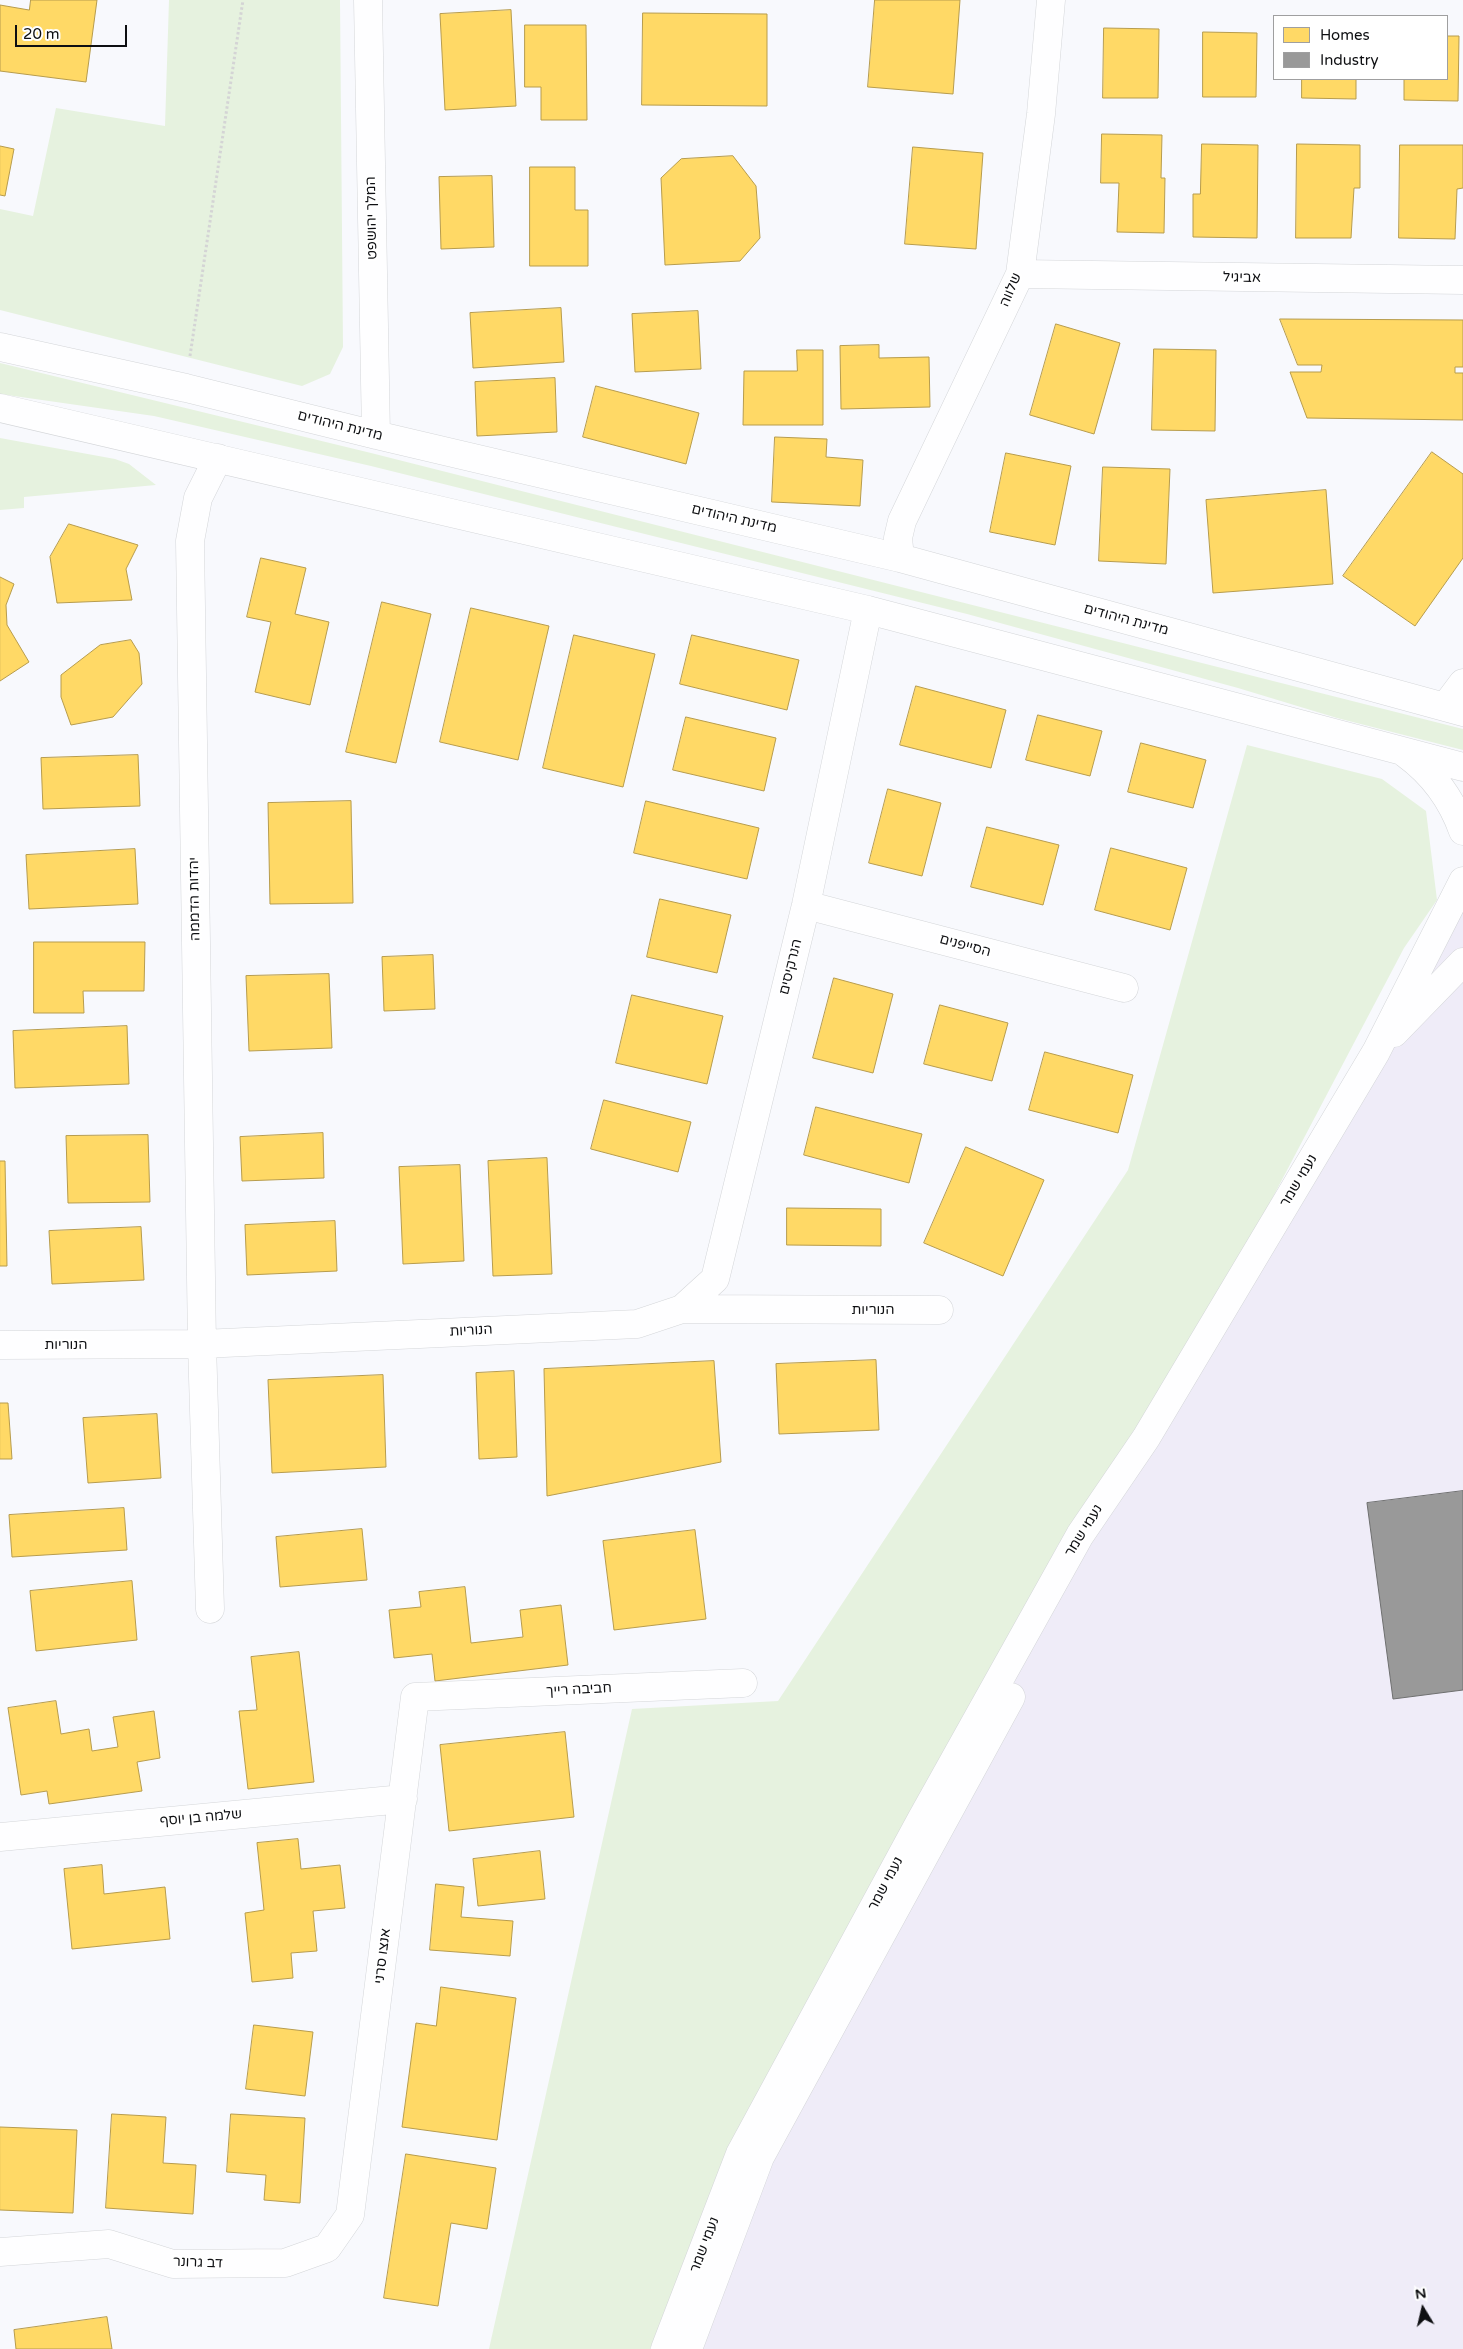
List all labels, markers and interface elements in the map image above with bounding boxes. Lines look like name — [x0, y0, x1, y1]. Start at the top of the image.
scale bar — [18, 15, 130, 47]
legend — [1273, 15, 1448, 80]
text: 20 m — [23, 25, 60, 43]
text: Homes — [1320, 26, 1370, 44]
text: Industry — [1320, 51, 1379, 69]
street label: המלך יהושפט — [363, 176, 381, 260]
street label: אביגיל — [1223, 269, 1261, 287]
street label: שלווה — [996, 271, 1026, 309]
street label: מדינת היהודים — [296, 407, 384, 445]
street label: מדינת היהודים — [690, 501, 778, 537]
street label: מדינת היהודים — [1082, 601, 1170, 639]
street label: יהדות הדממה — [186, 857, 204, 941]
street label: הסייפנים — [937, 931, 993, 961]
street label: הנרקיסים — [776, 937, 806, 997]
street label: נעמי שמר — [1277, 1152, 1321, 1210]
street label: הנוריות — [852, 1302, 894, 1318]
street label: הנוריות — [449, 1321, 493, 1341]
street label: הנוריות — [45, 1337, 87, 1353]
street label: נעמי שמר — [1061, 1502, 1107, 1560]
street label: חביבה רייך — [546, 1680, 612, 1700]
street label: שלמה בן יוסף — [159, 1806, 243, 1830]
street label: נעמי שמר — [865, 1854, 907, 1914]
street label: אנצו סרני — [371, 1927, 395, 1985]
street label: נעמי שמר — [687, 2215, 723, 2275]
street label: דב גרונר — [173, 2254, 223, 2272]
north arrow — [1398, 2284, 1448, 2334]
text: N — [1414, 2284, 1427, 2303]

